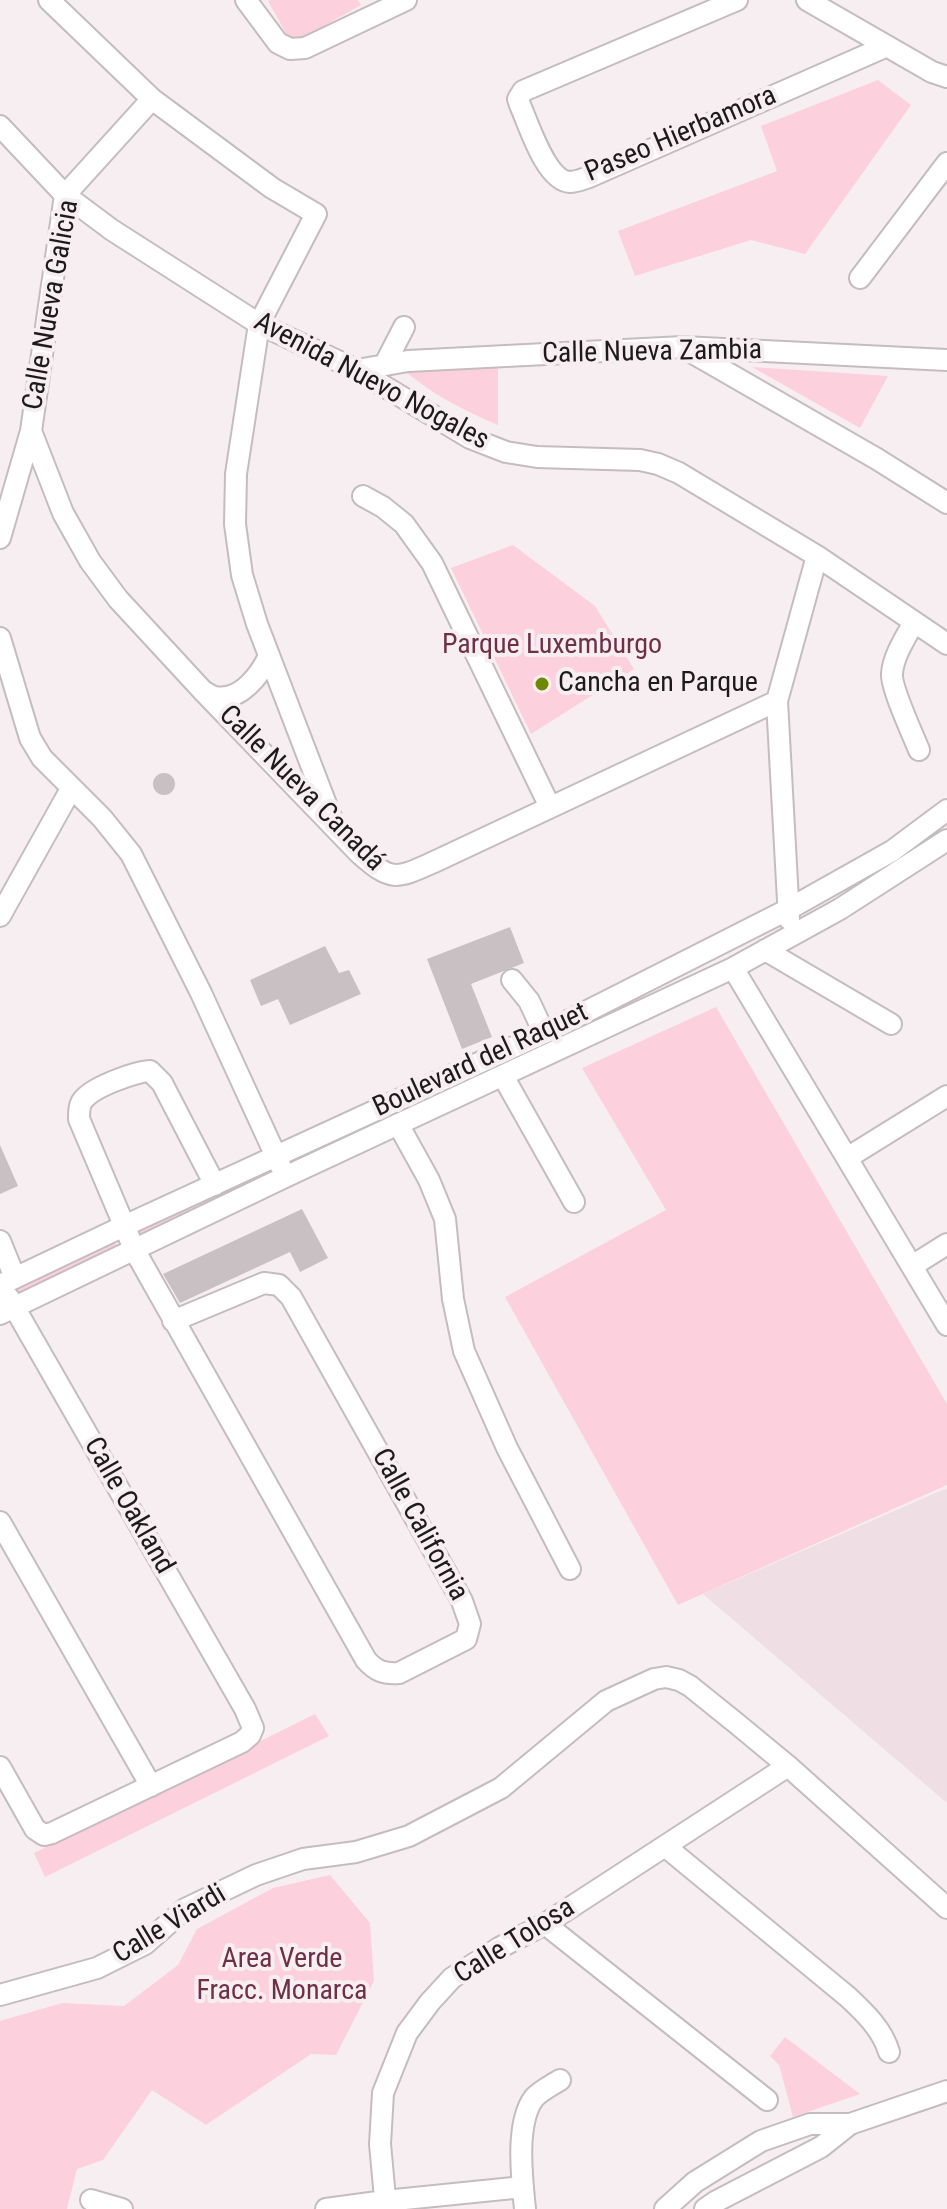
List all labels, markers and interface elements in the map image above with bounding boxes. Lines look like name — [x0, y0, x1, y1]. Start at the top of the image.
street label: Paseo Hierbamora — [580, 80, 782, 190]
street label: Calle Nueva Galicia — [17, 197, 87, 413]
street label: Avenida Nuevo Nogales — [248, 306, 494, 458]
street label: Calle Nueva Zambia — [542, 334, 762, 372]
park label: Parque Luxemburgo — [442, 629, 662, 663]
place label: Cancha en Parque — [558, 667, 758, 701]
marker: Cancha en Parque — [533, 675, 551, 693]
street label: Calle Nueva Canadá — [211, 699, 391, 879]
street label: Boulevard del Raquet — [368, 997, 594, 1125]
street label: Calle Oakland — [75, 1432, 181, 1580]
street label: Calle California — [363, 1443, 475, 1607]
street label: Calle Viardi — [107, 1878, 233, 1972]
street label: Calle Tolosa — [449, 1892, 581, 1992]
park label: Area Verde Fracc. Monarca — [197, 1943, 367, 2009]

